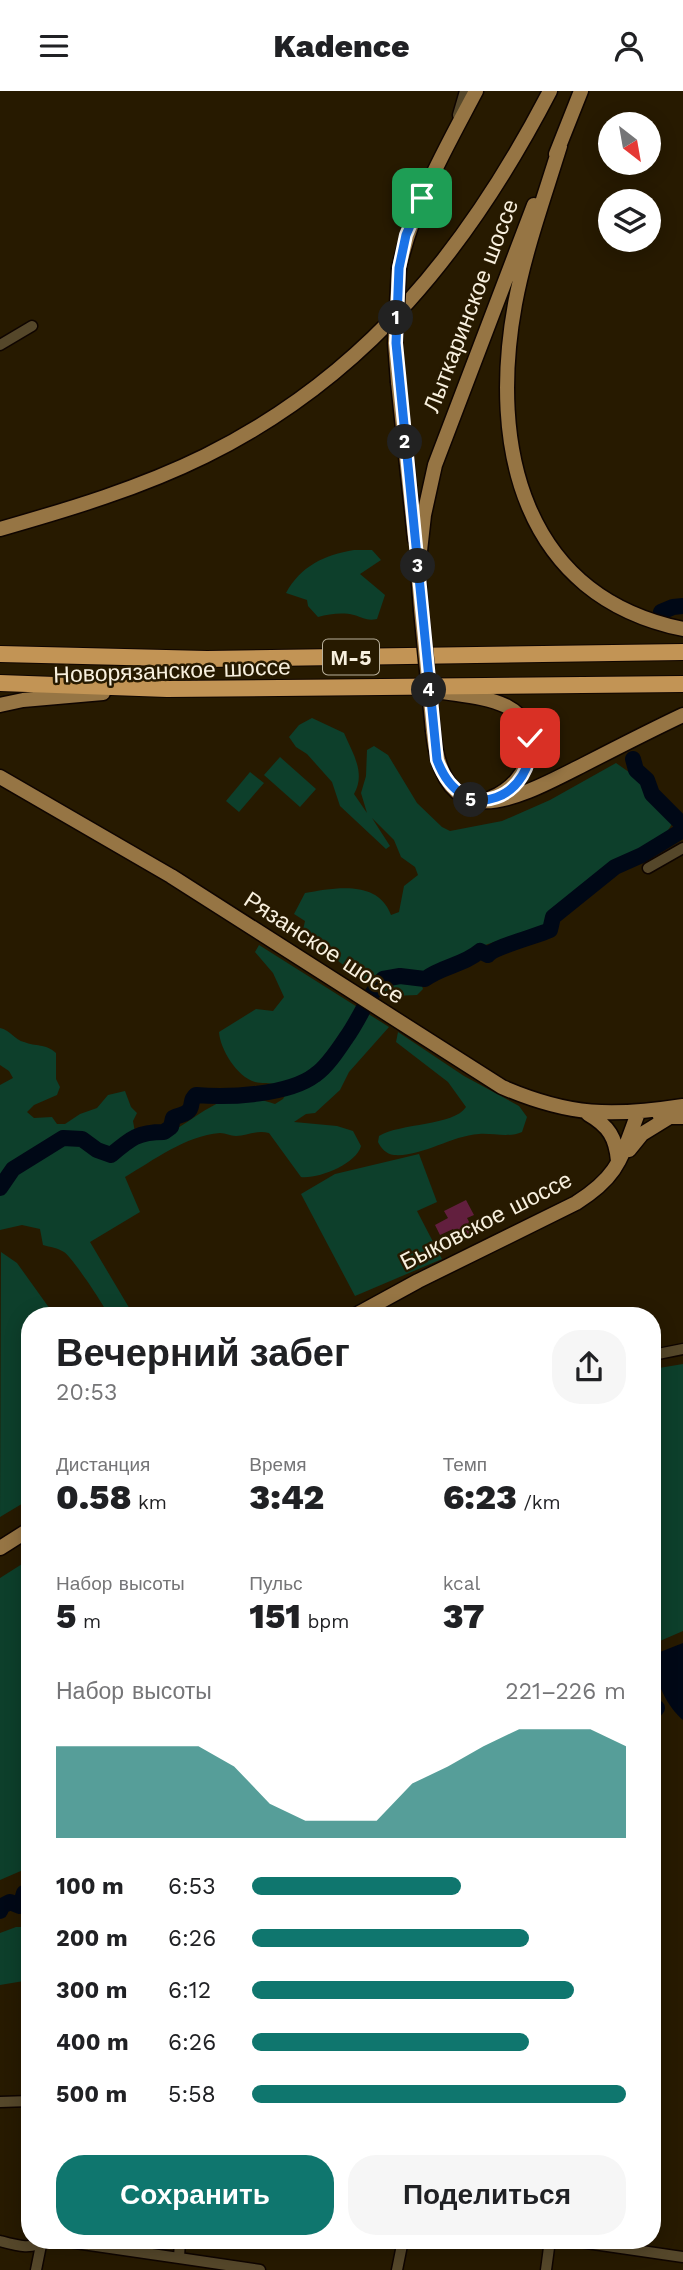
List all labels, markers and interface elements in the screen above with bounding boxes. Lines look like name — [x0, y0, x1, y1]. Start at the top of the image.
icon: menu — [35, 27, 73, 65]
text: Kadence — [273, 27, 410, 65]
icon: person — [610, 27, 648, 65]
north arrow — [598, 112, 662, 175]
map controls — [598, 112, 661, 252]
pin — [392, 168, 452, 228]
icon: arrive — [403, 179, 441, 217]
button: layers — [598, 189, 661, 252]
street label: Лыткаринское шоссе — [418, 196, 524, 416]
pin: 1 — [378, 301, 414, 335]
text: 1 — [391, 306, 400, 329]
pin: 2 — [388, 425, 422, 459]
text: 2 — [399, 430, 410, 453]
pin: 3 — [400, 549, 436, 583]
text: 3 — [412, 554, 423, 577]
road number: М-5 — [323, 639, 379, 675]
street label: Новорязанское шоссе — [53, 653, 291, 689]
pin: 4 — [412, 673, 446, 707]
text: 4 — [422, 678, 435, 701]
pin — [500, 708, 560, 768]
icon: check — [511, 719, 549, 757]
pin: 5 — [454, 783, 489, 817]
text: 5 — [465, 788, 476, 811]
street label: Рязанское шоссе — [239, 886, 409, 1010]
street label: Быковское шоссе — [396, 1166, 576, 1276]
button: share — [552, 1330, 626, 1404]
text: Вечерний забег — [56, 1331, 350, 1375]
text: 20:53 — [56, 1379, 117, 1406]
text: Дистанция — [56, 1453, 150, 1476]
text: Время — [249, 1453, 307, 1476]
text: Темп — [443, 1453, 487, 1476]
text: 0.58 — [56, 1476, 132, 1518]
text: 3:42 — [249, 1476, 324, 1518]
text: 6:23 — [443, 1476, 517, 1518]
text: km — [132, 1491, 167, 1514]
text: /km — [517, 1491, 561, 1514]
text: Набор высоты — [56, 1572, 185, 1595]
text: Пульс — [249, 1572, 303, 1595]
text: kcal — [443, 1572, 480, 1595]
text: 5 — [56, 1595, 76, 1637]
text: 151 — [249, 1595, 301, 1637]
text: 37 — [443, 1595, 485, 1637]
text: m — [76, 1610, 101, 1633]
text: bpm — [301, 1610, 349, 1633]
text: Набор высоты — [56, 1678, 212, 1705]
text: 221–226 m — [505, 1678, 626, 1705]
text: 100 m — [56, 1873, 124, 1900]
text: 6:53 — [168, 1873, 216, 1900]
text: 200 m — [56, 1925, 128, 1952]
text: 6:26 — [168, 1925, 216, 1952]
text: 300 m — [56, 1977, 127, 2004]
text: 6:12 — [168, 1977, 211, 2004]
text: 400 m — [56, 2029, 129, 2056]
text: 6:26 — [168, 2029, 216, 2056]
text: 500 m — [56, 2081, 127, 2108]
text: 5:58 — [168, 2081, 216, 2108]
button: Сохранить — [56, 2155, 334, 2235]
button: Поделиться — [348, 2155, 626, 2235]

